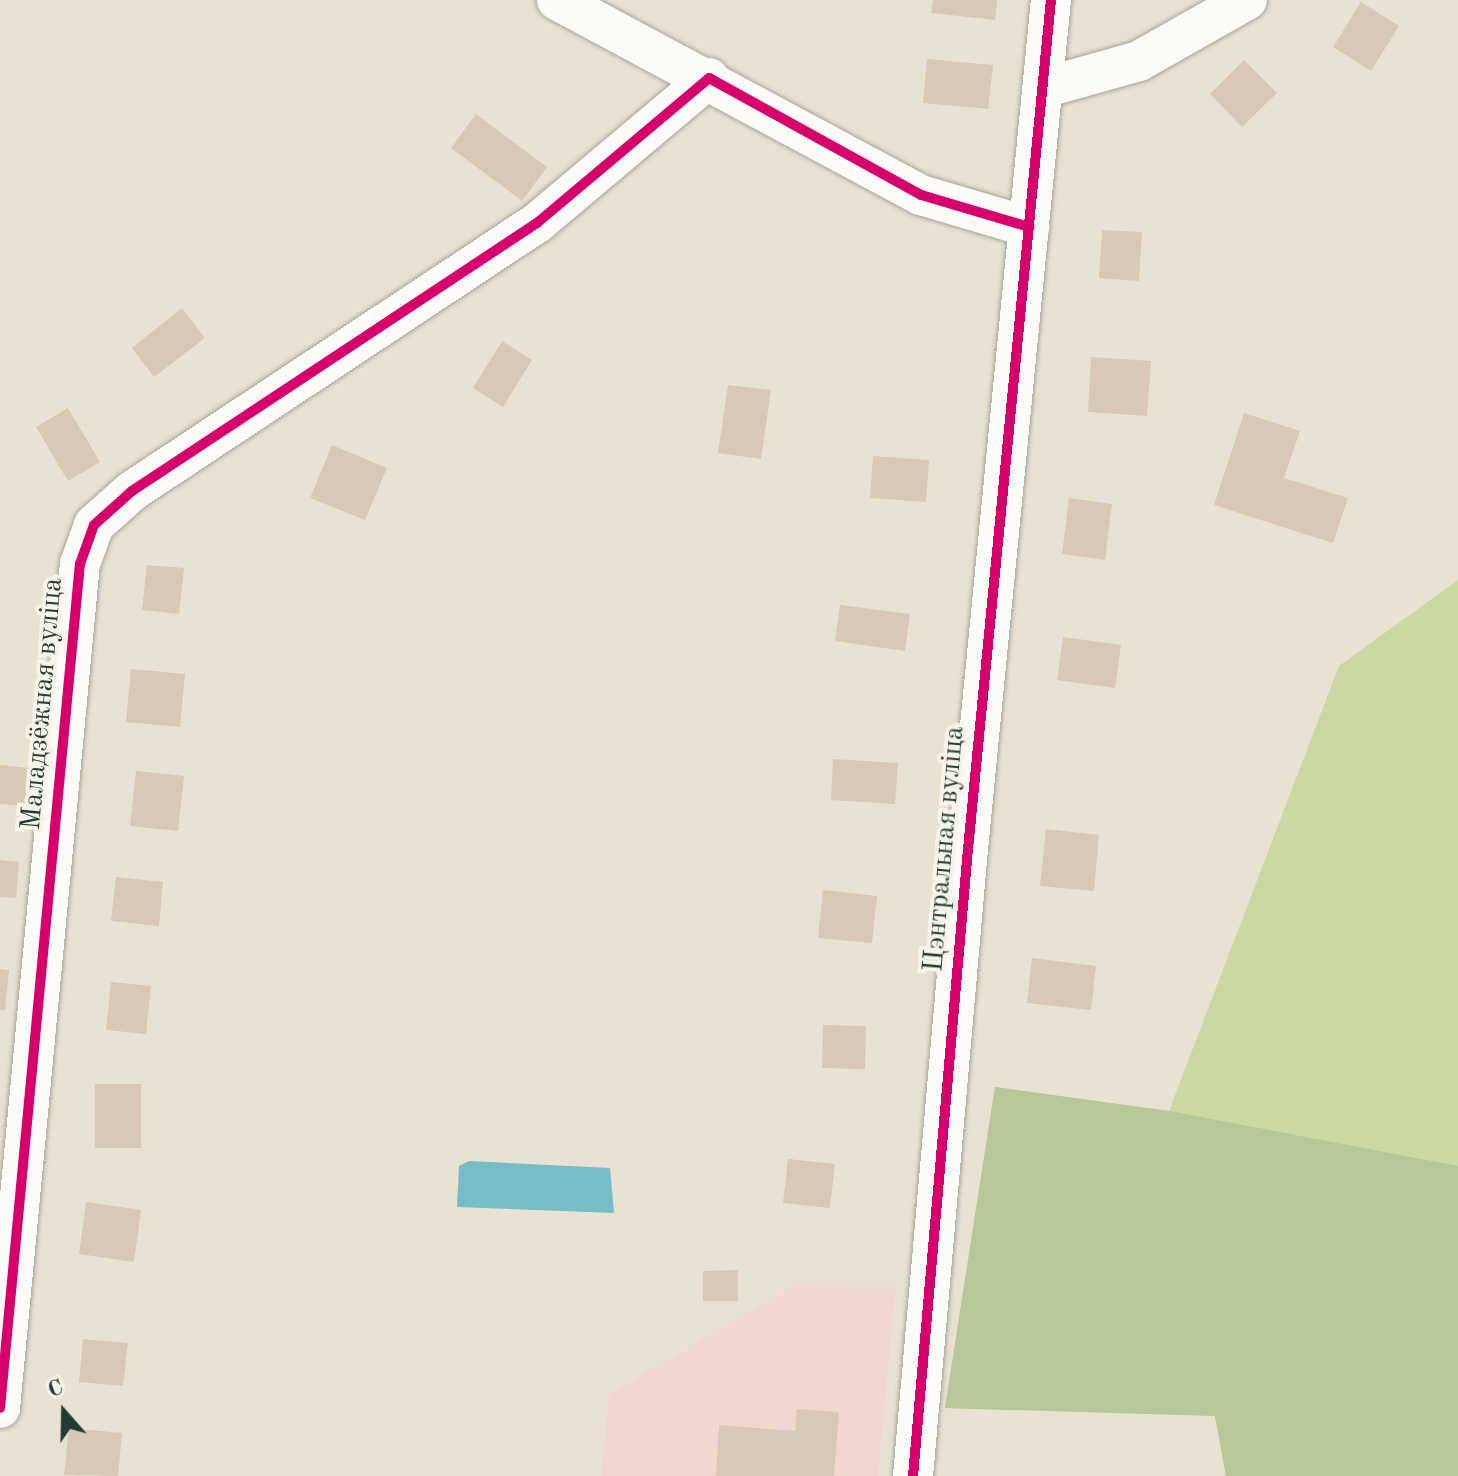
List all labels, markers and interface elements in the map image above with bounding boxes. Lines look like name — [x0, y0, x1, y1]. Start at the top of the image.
street label: Маладзёжная вуліца — [15, 576, 71, 832]
street label: Цэнтральная вуліца — [918, 725, 972, 973]
north arrow — [24, 1372, 104, 1452]
text: С — [45, 1377, 66, 1402]

